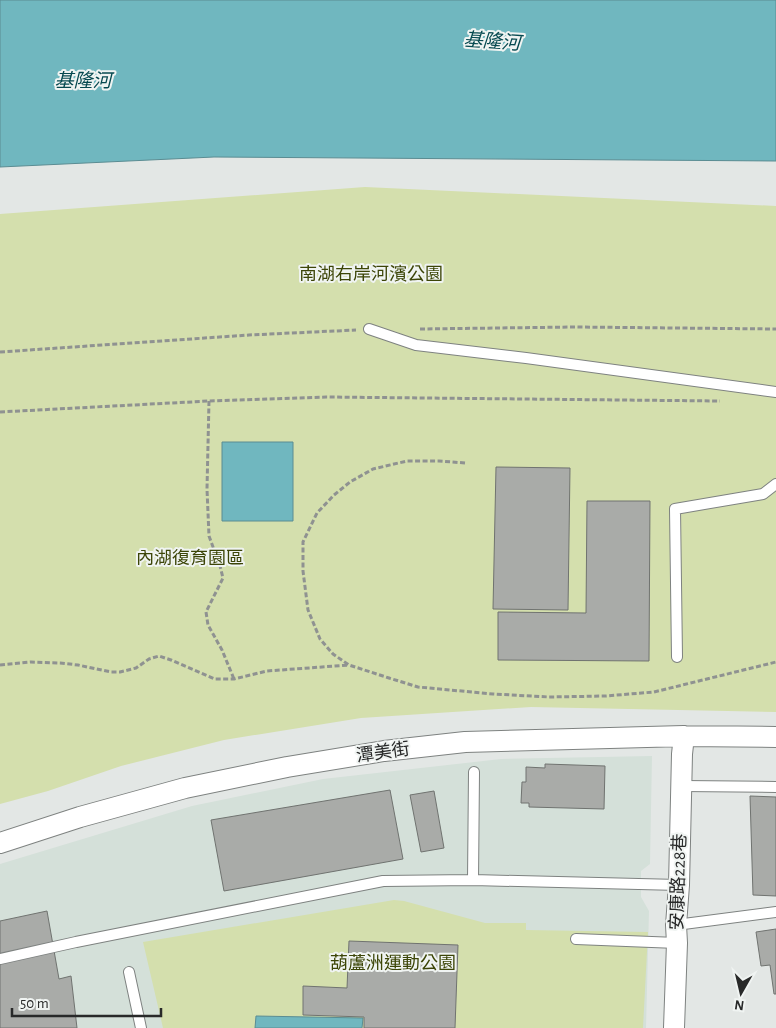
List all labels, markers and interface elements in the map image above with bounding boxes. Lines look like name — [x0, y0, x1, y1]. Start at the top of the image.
water label: 基隆河 — [463, 30, 525, 54]
water label: 基隆河 — [54, 71, 115, 91]
park label: 南湖右岸河濱公園 — [299, 264, 443, 284]
park label: 內湖復育園區 — [136, 548, 244, 568]
street label: 潭美街 — [355, 738, 411, 766]
street label: 安康路228巷 — [666, 833, 690, 931]
park label: 葫蘆洲運動公園 — [330, 953, 456, 973]
north arrow — [716, 968, 766, 1018]
scale bar — [12, 986, 161, 1018]
text: 50 m — [20, 996, 49, 1011]
text: N — [734, 997, 745, 1012]

